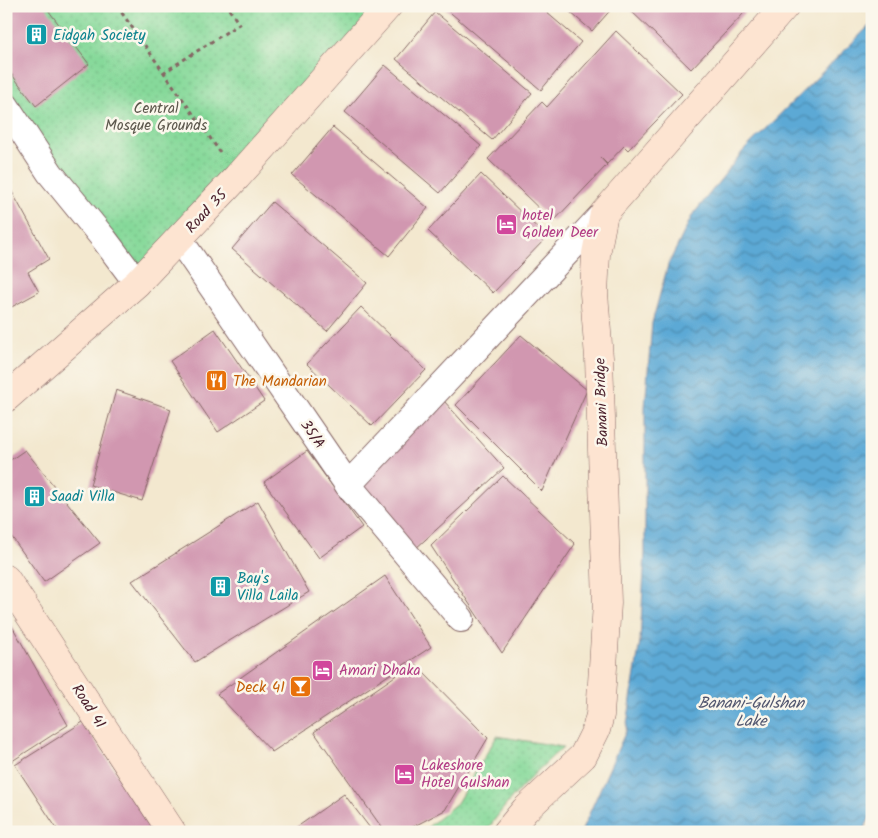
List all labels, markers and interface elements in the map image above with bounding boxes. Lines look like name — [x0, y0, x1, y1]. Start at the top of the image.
building icon: Eidgah Society — [25, 23, 49, 47]
place label: Eidgah Society — [53, 24, 147, 48]
park label: Central Mosque Grounds — [105, 97, 208, 138]
street label: Road 35 — [180, 184, 234, 239]
place label: hotel Golden Deer — [522, 204, 599, 245]
hotel icon: hotel Golden Deer — [494, 212, 518, 236]
street label: Banani Bridge — [588, 357, 616, 447]
restaurant icon: The Mandarian — [205, 369, 229, 393]
place label: The Mandarian — [233, 370, 327, 394]
street label: 35/A — [294, 415, 331, 454]
building icon: Saadi Villa — [22, 484, 46, 508]
place label: Saadi Villa — [50, 485, 115, 509]
place label: Bay's Villa Laila — [237, 567, 298, 608]
building icon: Bay's Villa Laila — [209, 575, 233, 599]
hotel icon: Amari Dhaka — [311, 658, 335, 682]
place label: Amari Dhaka — [339, 659, 420, 683]
bar icon: Deck 41 — [289, 675, 313, 699]
place label: Deck 41 — [236, 676, 285, 700]
street label: Road 41 — [65, 679, 112, 734]
water label: Banani-Gulshan Lake — [698, 691, 806, 734]
place label: Lakeshore Hotel Gulshan — [421, 754, 510, 795]
hotel icon: Lakeshore Hotel Gulshan — [393, 762, 417, 786]

